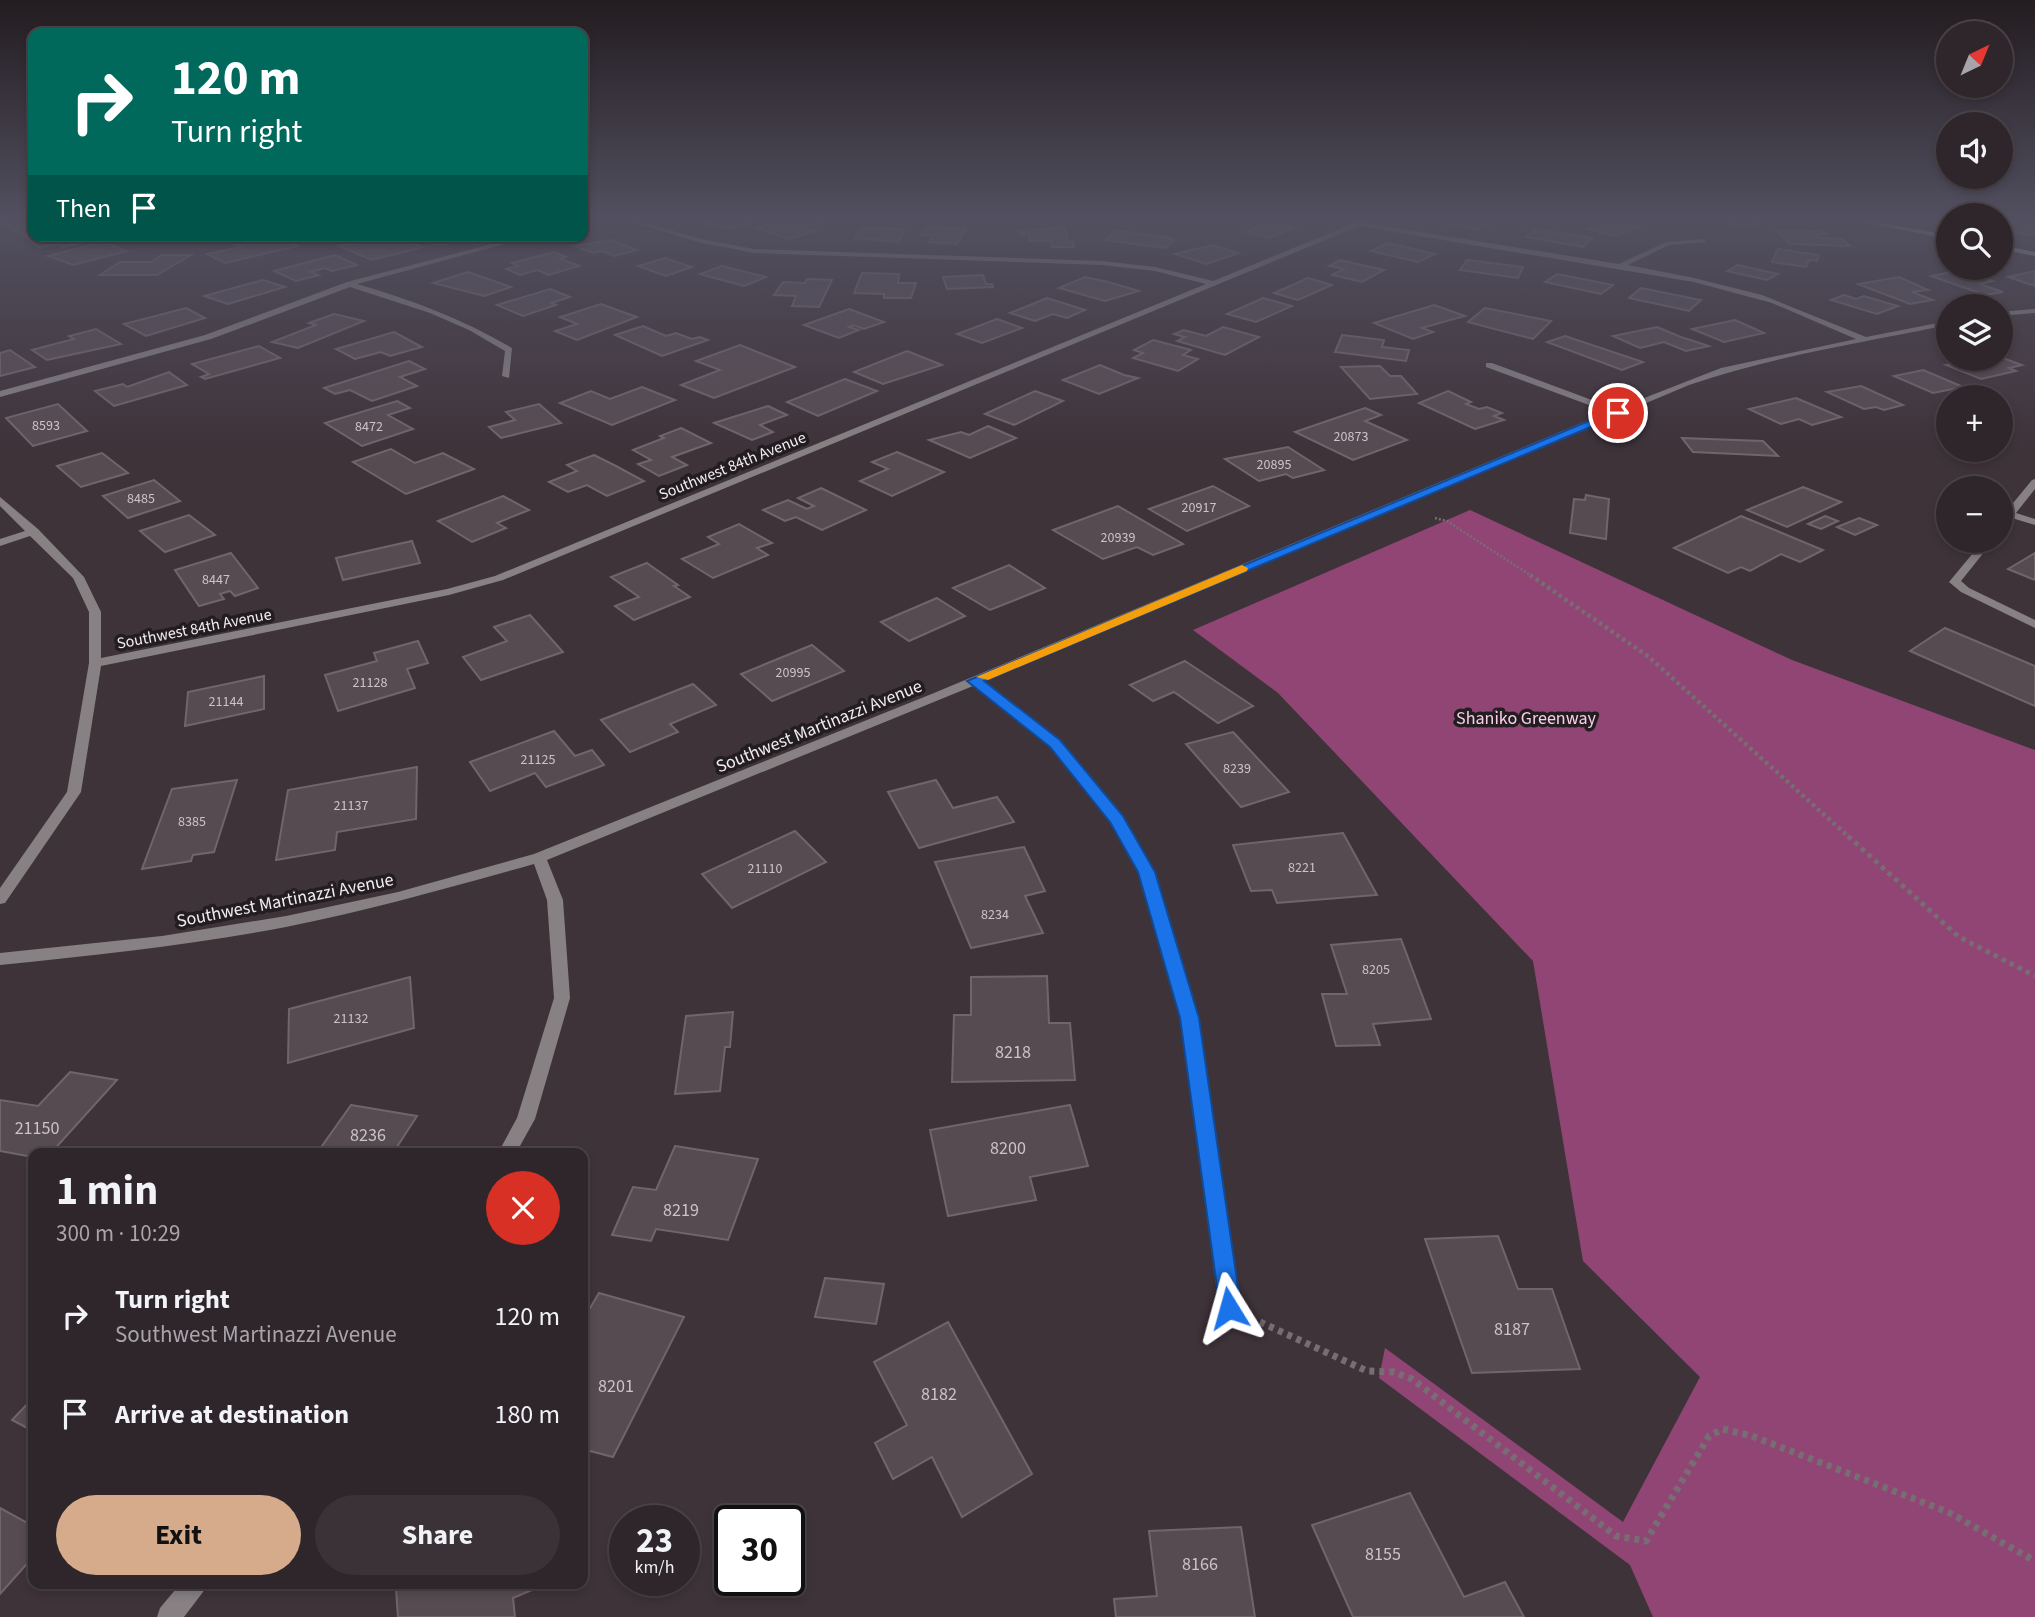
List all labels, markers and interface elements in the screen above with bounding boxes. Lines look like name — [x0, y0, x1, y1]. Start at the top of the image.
north arrow — [1936, 21, 2012, 98]
map controls — [1936, 21, 2013, 553]
text: 120 m — [171, 44, 300, 114]
icon: right — [56, 56, 147, 147]
text: Turn right — [171, 109, 302, 155]
button: sound — [1936, 112, 2013, 189]
icon: arrive — [125, 189, 163, 227]
text: Then — [56, 190, 111, 227]
button: search — [1936, 203, 2013, 280]
button: layers — [1936, 294, 2013, 371]
pin — [1588, 383, 1648, 443]
button: + — [1936, 385, 2013, 462]
icon: arrive — [1599, 394, 1637, 432]
house number: 8593 — [32, 416, 60, 436]
house number: 8472 — [355, 417, 383, 437]
street label: Southwest 84th Avenue — [655, 426, 809, 506]
house number: 20873 — [1334, 427, 1368, 447]
house number: 20895 — [1257, 455, 1291, 475]
button: − — [1936, 476, 2013, 553]
house number: 8485 — [127, 489, 155, 509]
house number: 20917 — [1182, 498, 1216, 518]
house number: 20939 — [1101, 528, 1135, 548]
house number: 8447 — [202, 570, 230, 590]
street label: Southwest 84th Avenue — [115, 603, 273, 655]
house number: 20995 — [776, 663, 810, 683]
house number: 21128 — [353, 673, 387, 693]
street label: Southwest Martinazzi Avenue — [712, 674, 926, 779]
house number: 21144 — [209, 692, 243, 712]
park label: Shaniko Greenway — [1456, 706, 1596, 731]
house number: 21125 — [521, 750, 555, 770]
house number: 8239 — [1223, 759, 1251, 779]
house number: 21137 — [334, 796, 368, 816]
house number: 8385 — [178, 812, 206, 832]
house number: 8221 — [1288, 858, 1316, 878]
house number: 21110 — [748, 859, 782, 879]
street label: Southwest Martinazzi Avenue — [175, 867, 396, 934]
house number: 8234 — [981, 905, 1009, 925]
house number: 8205 — [1362, 960, 1390, 980]
house number: 21132 — [334, 1009, 368, 1029]
house number: 8218 — [995, 1040, 1031, 1065]
house number: 21150 — [15, 1116, 59, 1141]
house number: 8236 — [350, 1123, 386, 1148]
house number: 8200 — [990, 1136, 1026, 1161]
text: 1 min — [56, 1161, 158, 1221]
button: close — [486, 1171, 560, 1245]
house number: 8219 — [663, 1198, 699, 1223]
text: 300 m · 10:29 — [56, 1217, 180, 1250]
position arrow — [1192, 1271, 1266, 1345]
text: Turn right — [115, 1281, 230, 1318]
icon: right — [56, 1297, 94, 1335]
text: 120 m — [494, 1298, 560, 1335]
house number: 8187 — [1494, 1317, 1530, 1342]
text: Southwest Martinazzi Avenue — [115, 1318, 397, 1351]
house number: 8201 — [598, 1374, 634, 1399]
house number: 8182 — [921, 1382, 957, 1407]
icon: arrive — [56, 1395, 94, 1433]
text: Arrive at destination — [115, 1396, 349, 1433]
text: 180 m — [494, 1396, 560, 1433]
button: Exit — [56, 1495, 301, 1575]
button: Share — [315, 1495, 560, 1575]
speed limit sign: 30 — [714, 1505, 805, 1596]
text: 23 — [636, 1516, 673, 1566]
house number: 8155 — [1365, 1542, 1401, 1567]
house number: 8166 — [1182, 1552, 1218, 1577]
text: km/h — [635, 1555, 674, 1580]

